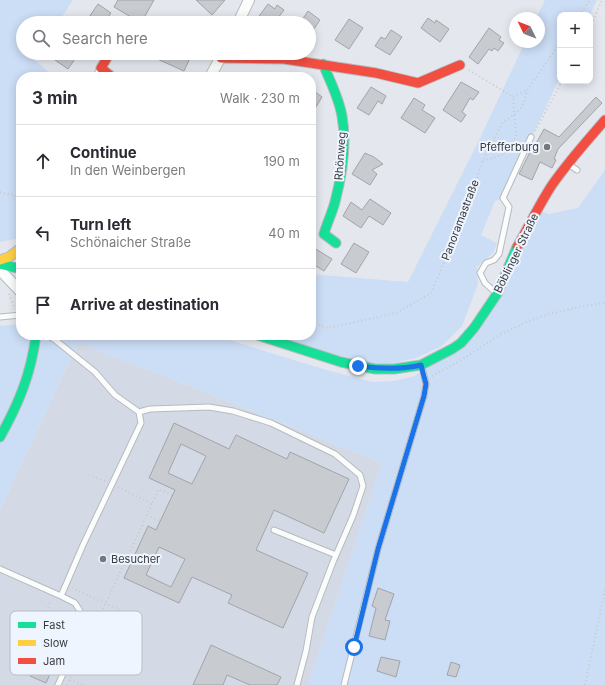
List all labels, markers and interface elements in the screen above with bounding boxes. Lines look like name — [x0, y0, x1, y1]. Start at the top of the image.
north arrow — [509, 12, 545, 48]
map controls — [557, 12, 593, 84]
button: + — [557, 12, 593, 48]
search box — [16, 16, 316, 60]
icon: search — [30, 27, 52, 49]
text: Search here — [62, 29, 148, 48]
button: − — [557, 48, 593, 84]
text: 3 min — [32, 88, 78, 108]
text: Walk · 230 m — [220, 90, 300, 106]
street label: Rhönweg — [331, 131, 349, 181]
place label: Pfefferburg — [480, 140, 539, 154]
marker: Pfefferburg — [542, 142, 552, 152]
text: Continue — [70, 143, 137, 162]
icon: ahead — [32, 150, 54, 172]
text: 190 m — [263, 153, 300, 169]
text: In den Weinbergen — [70, 162, 186, 178]
street label: Panoramastraße — [438, 178, 482, 262]
street label: Böblinger Straße — [491, 211, 541, 295]
text: Turn left — [70, 215, 131, 234]
icon: left — [32, 222, 54, 244]
text: 40 m — [268, 225, 300, 241]
text: Schönaicher Straße — [70, 234, 191, 250]
icon: arrive — [32, 294, 54, 316]
text: Arrive at destination — [70, 295, 219, 314]
route end — [349, 357, 367, 375]
place label: Besucher — [111, 552, 160, 566]
marker: Besucher — [98, 554, 108, 564]
legend — [10, 611, 142, 675]
text: Fast — [43, 618, 65, 632]
text: Slow — [43, 636, 68, 650]
route start — [345, 638, 363, 656]
text: Jam — [43, 654, 65, 668]

